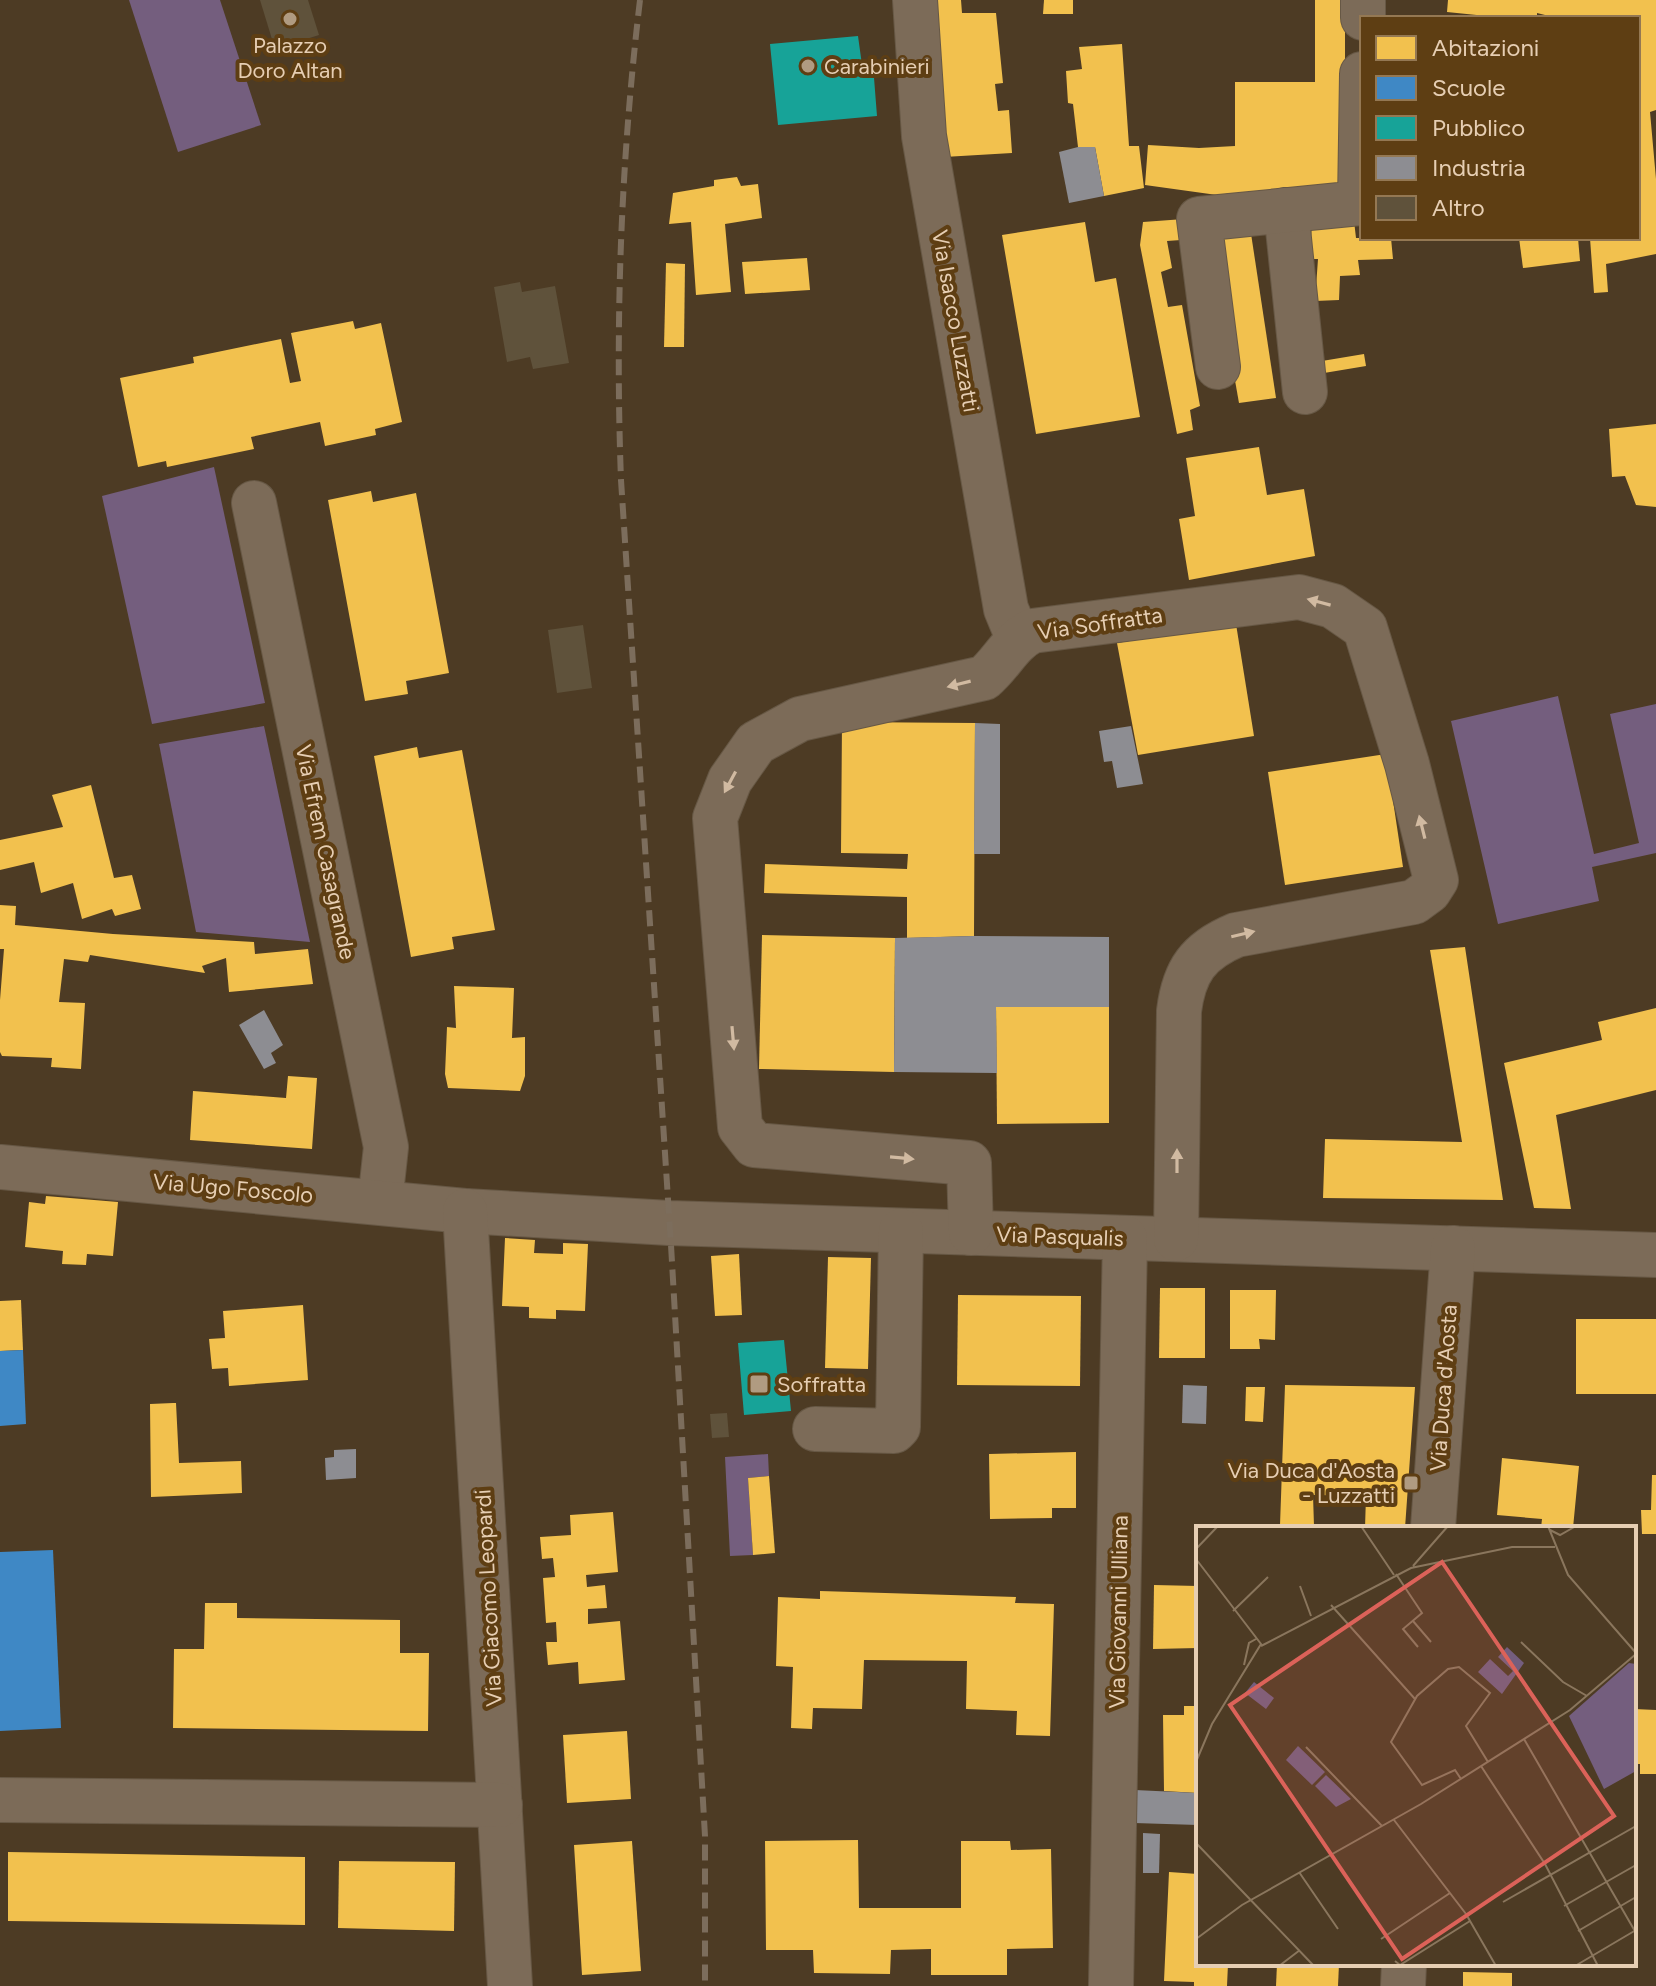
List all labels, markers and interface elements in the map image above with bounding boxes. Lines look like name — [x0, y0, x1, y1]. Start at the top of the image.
marker: Palazzo Doro Altan — [281, 10, 299, 28]
legend — [1360, 16, 1640, 240]
place label: Palazzo Doro Altan — [237, 32, 343, 84]
text: Abitazioni — [1432, 33, 1539, 62]
place label: Carabinieri — [824, 53, 930, 80]
marker: Carabinieri — [799, 57, 817, 75]
text: Scuole — [1432, 73, 1505, 102]
text: Pubblico — [1432, 113, 1525, 142]
text: Industria — [1432, 153, 1526, 182]
text: Altro — [1432, 193, 1485, 222]
street label: Via Isacco Luzzatti — [926, 228, 985, 414]
one-way arrow — [1307, 596, 1332, 608]
street label: Via Soffratta — [1036, 601, 1164, 646]
one-way arrow — [947, 679, 972, 691]
street label: Via Efrem Casagrande — [290, 742, 361, 962]
one-way arrow — [724, 771, 737, 794]
one-way arrow — [1416, 814, 1428, 839]
one-way arrow — [1231, 927, 1256, 940]
one-way arrow — [727, 1026, 740, 1051]
one-way arrow — [1171, 1148, 1184, 1173]
one-way arrow — [889, 1151, 914, 1164]
street label: Via Ugo Foscolo — [152, 1168, 314, 1209]
street label: Via Pasqualis — [996, 1221, 1124, 1252]
street label: Via Duca d'Aosta — [1424, 1304, 1463, 1473]
place label: Soffratta — [777, 1371, 866, 1398]
marker: Soffratta — [748, 1373, 770, 1395]
place label: Via Duca d'Aosta - Luzzatti — [1227, 1457, 1395, 1509]
marker: Via Duca d'Aosta - Luzzatti — [1402, 1474, 1420, 1492]
street label: Via Giacomo Leopardi — [469, 1489, 508, 1707]
street label: Via Giovanni Ulliana — [1103, 1515, 1134, 1709]
inset map — [1196, 1526, 1636, 1966]

